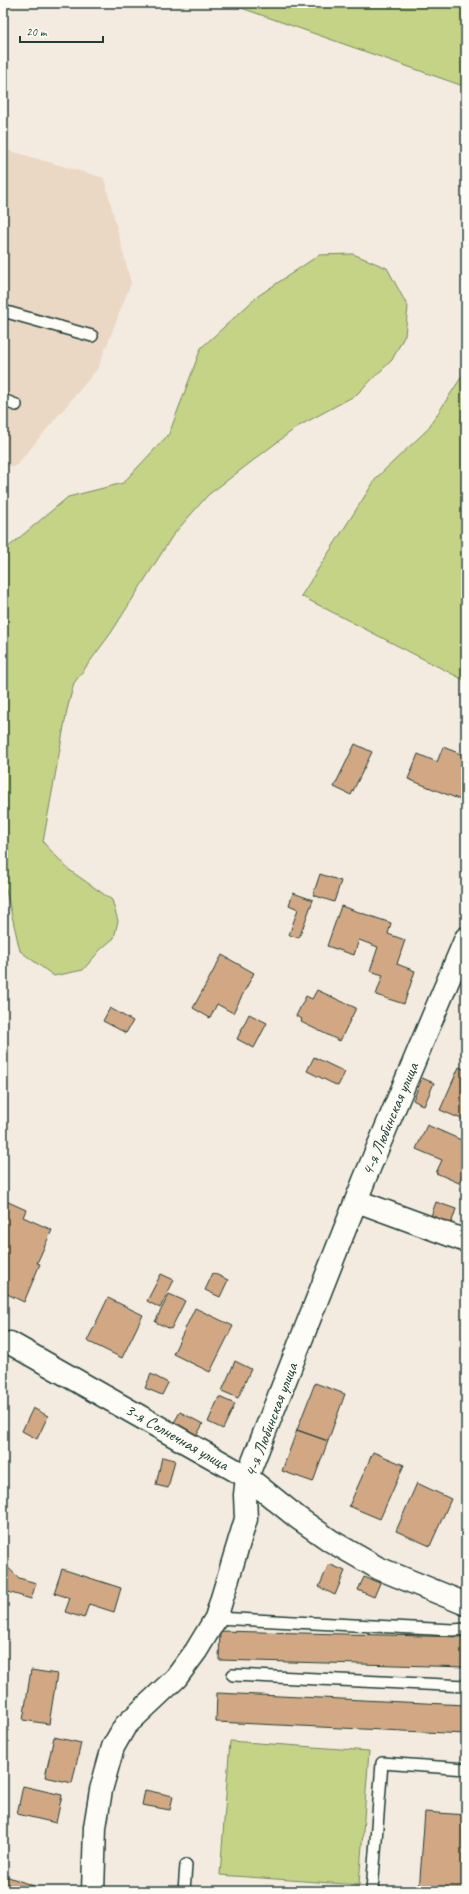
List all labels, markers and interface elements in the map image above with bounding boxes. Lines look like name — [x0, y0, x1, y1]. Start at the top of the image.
scale bar — [20, 18, 103, 44]
text: 20 m — [26, 24, 48, 40]
street label: 4-я Любинская улица — [357, 1058, 424, 1179]
street label: 4-я Любинская улица — [240, 1359, 303, 1480]
street label: 3-я Солнечная улица — [122, 1399, 233, 1476]

